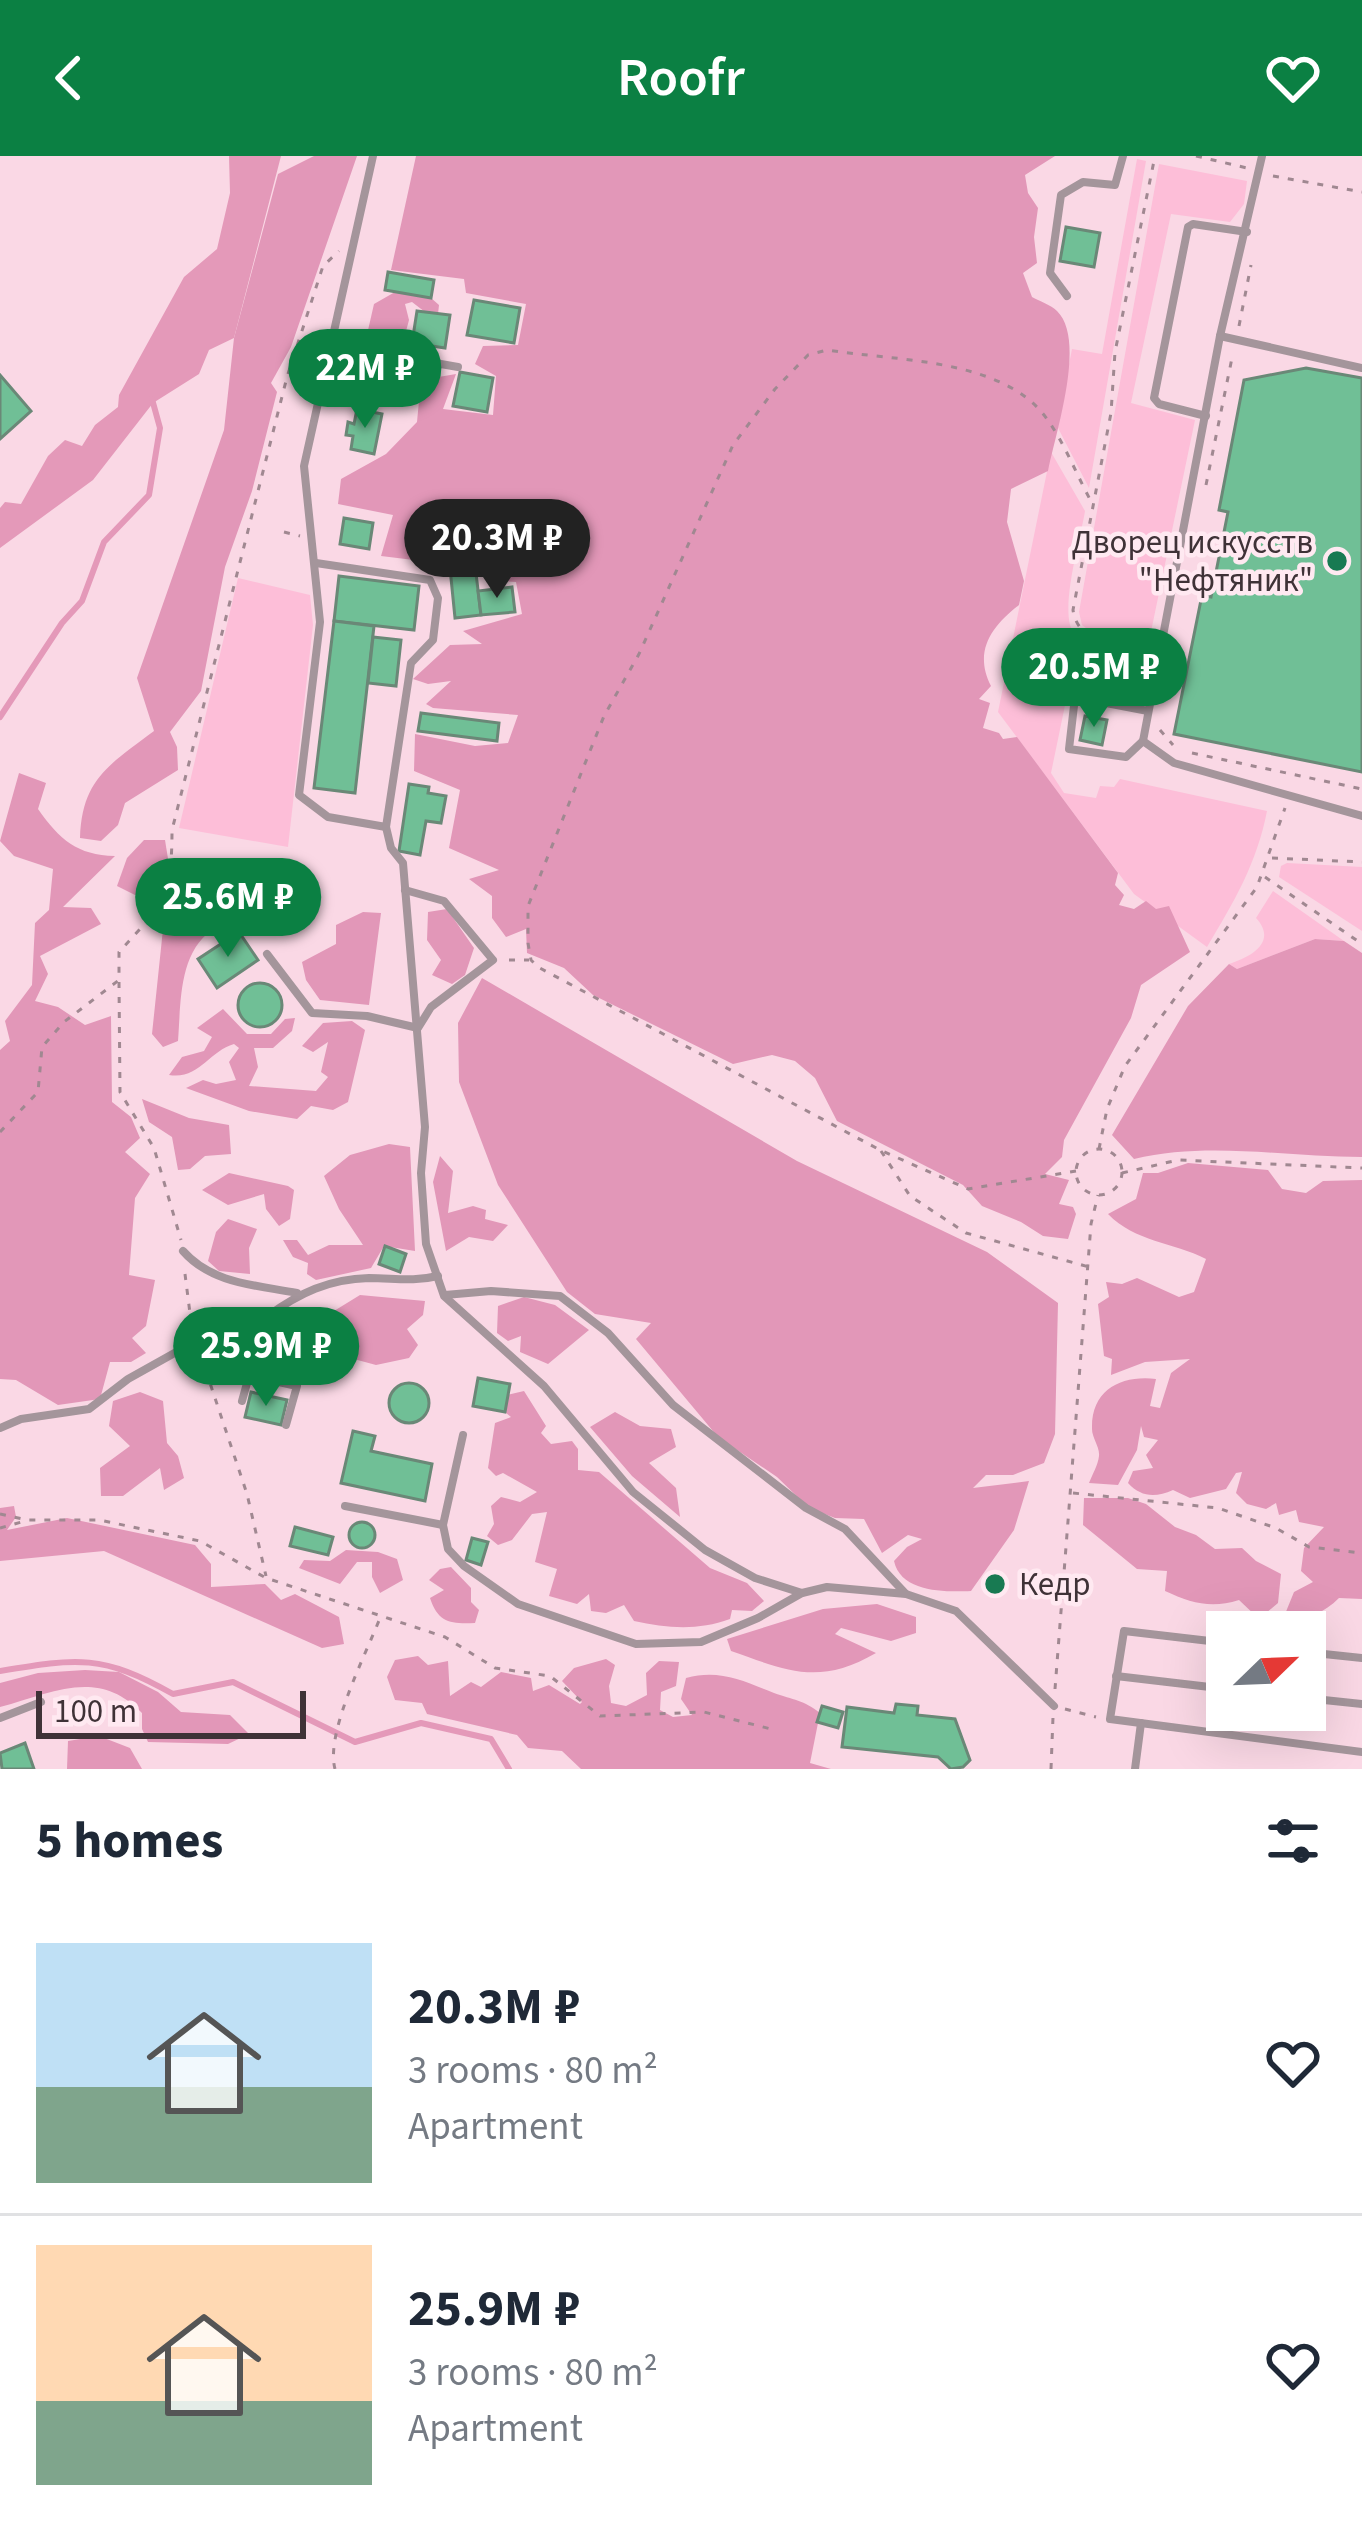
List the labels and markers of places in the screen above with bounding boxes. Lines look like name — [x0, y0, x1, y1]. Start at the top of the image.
pin: 22M ₽ — [281, 329, 449, 431]
pin: 20.3M ₽ — [386, 499, 608, 601]
place label: Дворец искусств "Нефтяник" — [1071, 519, 1313, 604]
marker: Дворец искусств "Нефтяник" — [1324, 548, 1350, 574]
pin: 20.5M ₽ — [983, 628, 1205, 730]
pin: 25.6M ₽ — [117, 858, 339, 960]
pin: 25.9M ₽ — [155, 1307, 377, 1409]
place label: Кедр — [1019, 1561, 1090, 1608]
marker: Кедр — [982, 1571, 1008, 1597]

